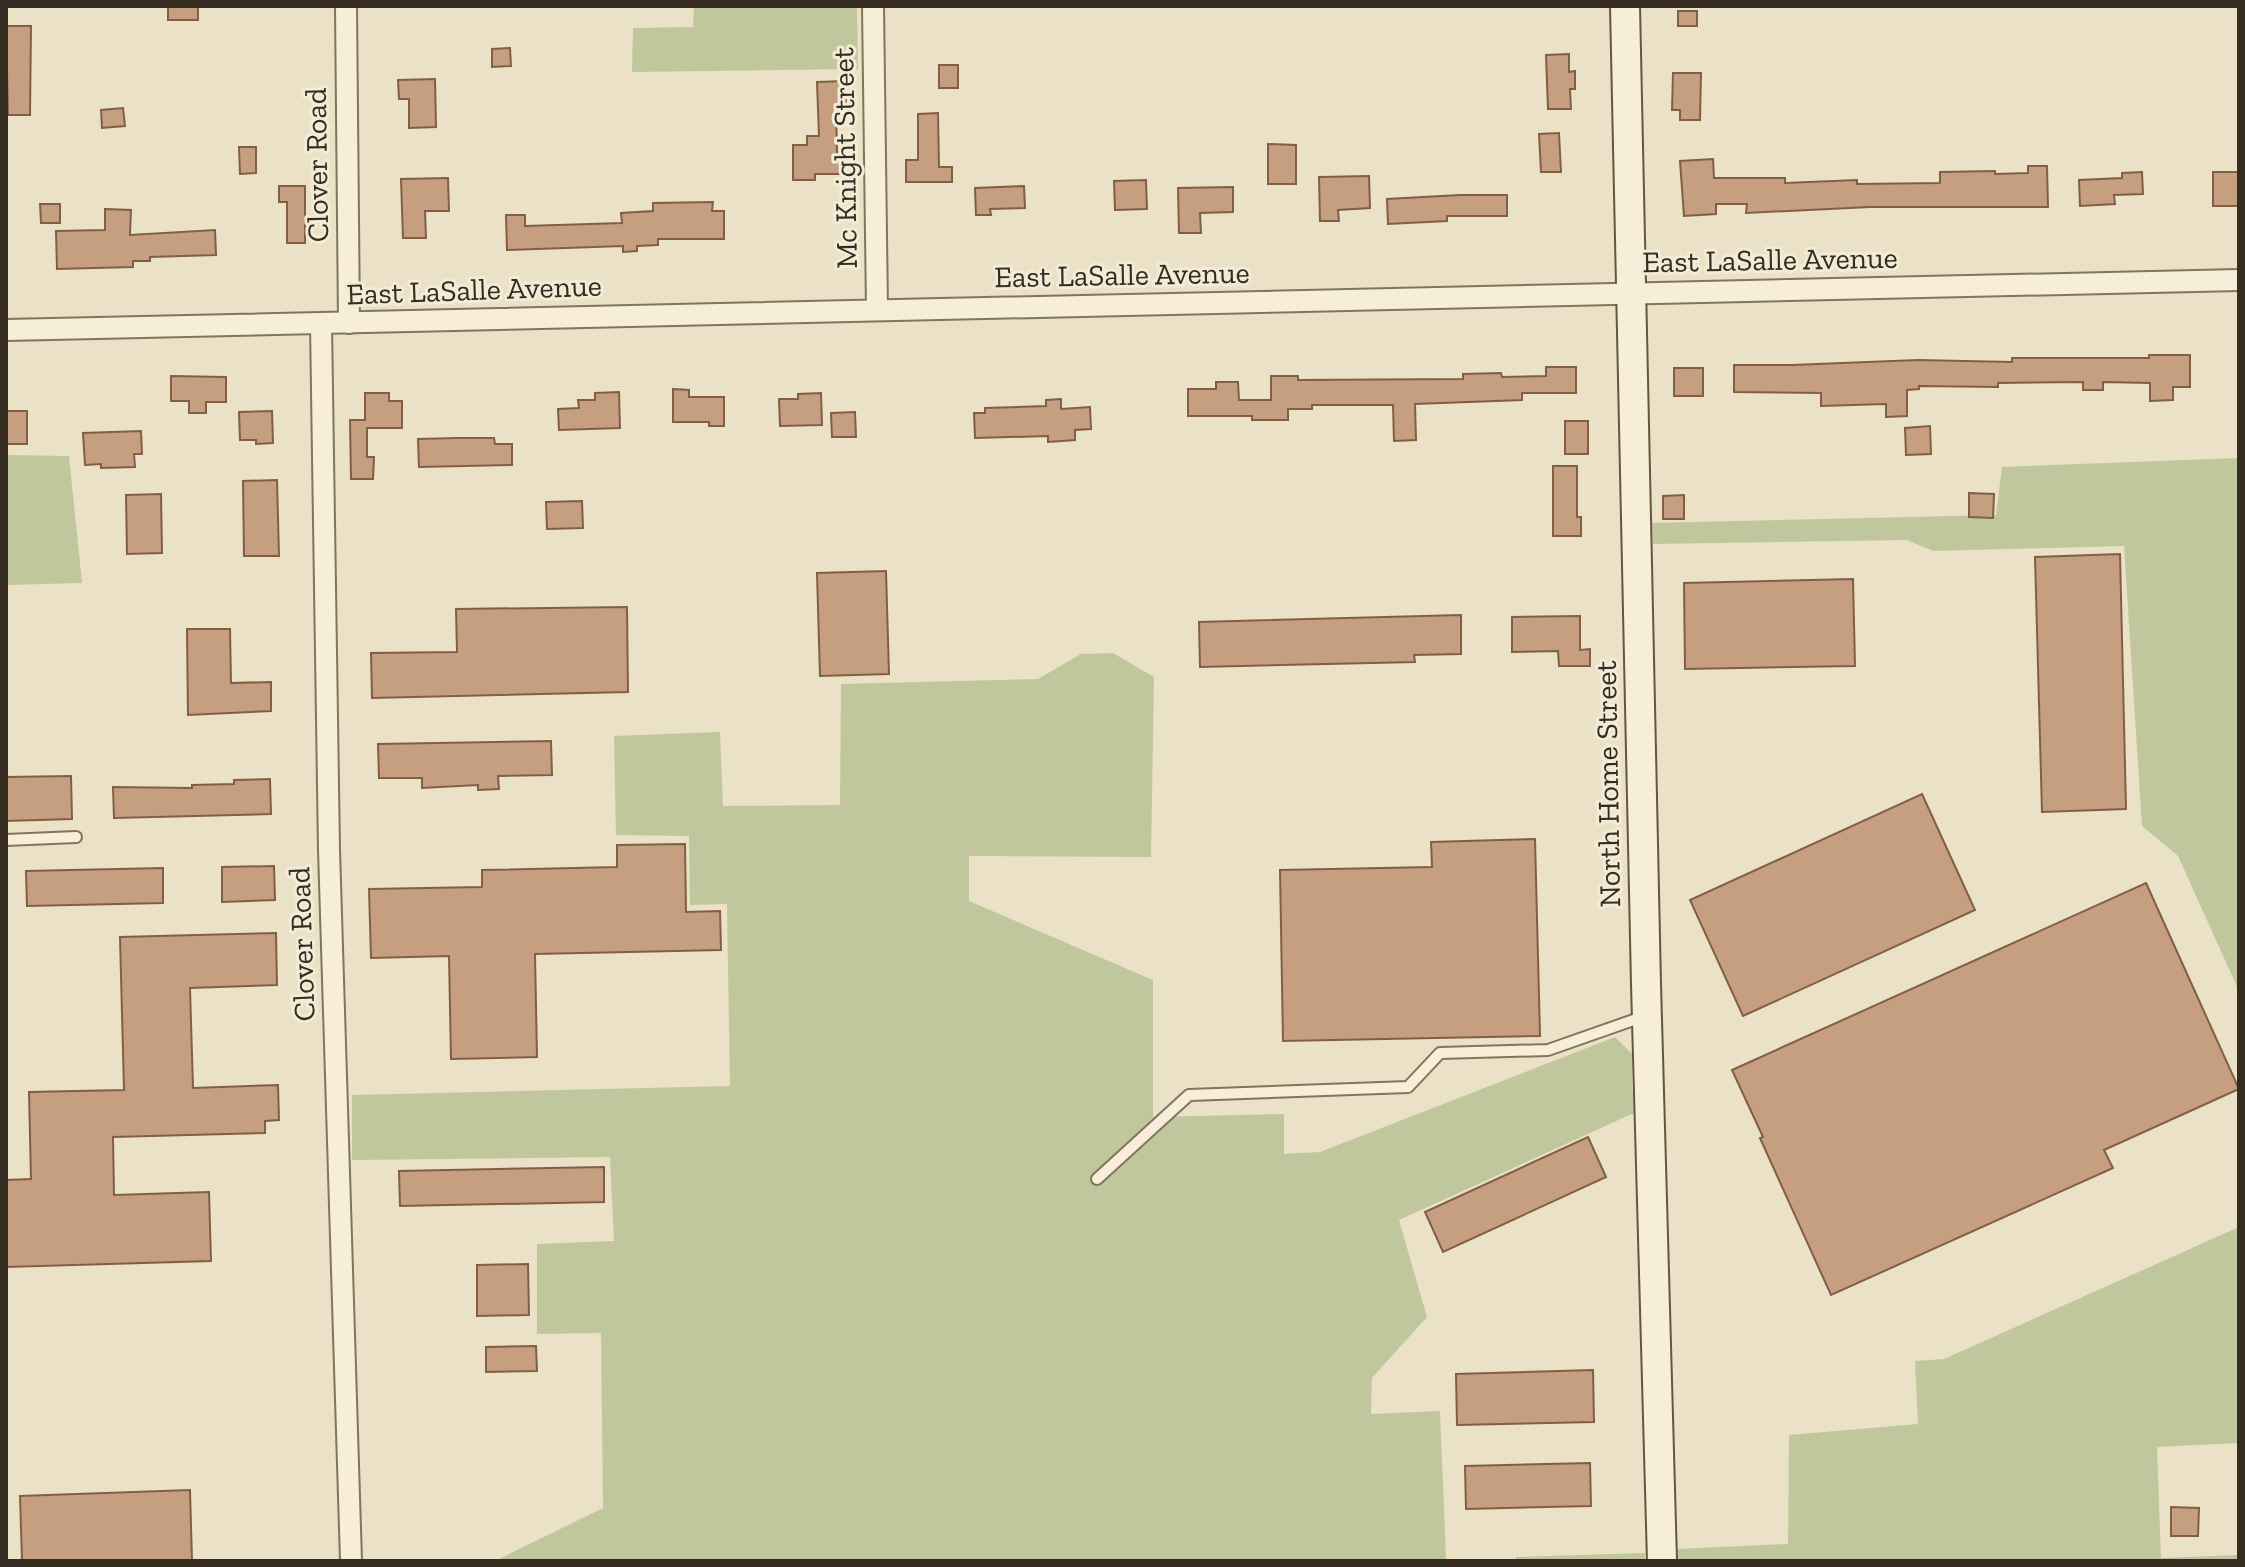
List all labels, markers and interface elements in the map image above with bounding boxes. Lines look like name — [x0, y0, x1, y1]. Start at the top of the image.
street label: Mc Knight Street — [825, 47, 865, 269]
street label: Clover Road — [298, 87, 336, 243]
street label: East LaSalle Avenue — [1642, 240, 1898, 280]
street label: East LaSalle Avenue — [994, 255, 1250, 295]
street label: East LaSalle Avenue — [346, 268, 602, 312]
street label: North Home Street — [1588, 660, 1628, 908]
street label: Clover Road — [281, 866, 323, 1022]

